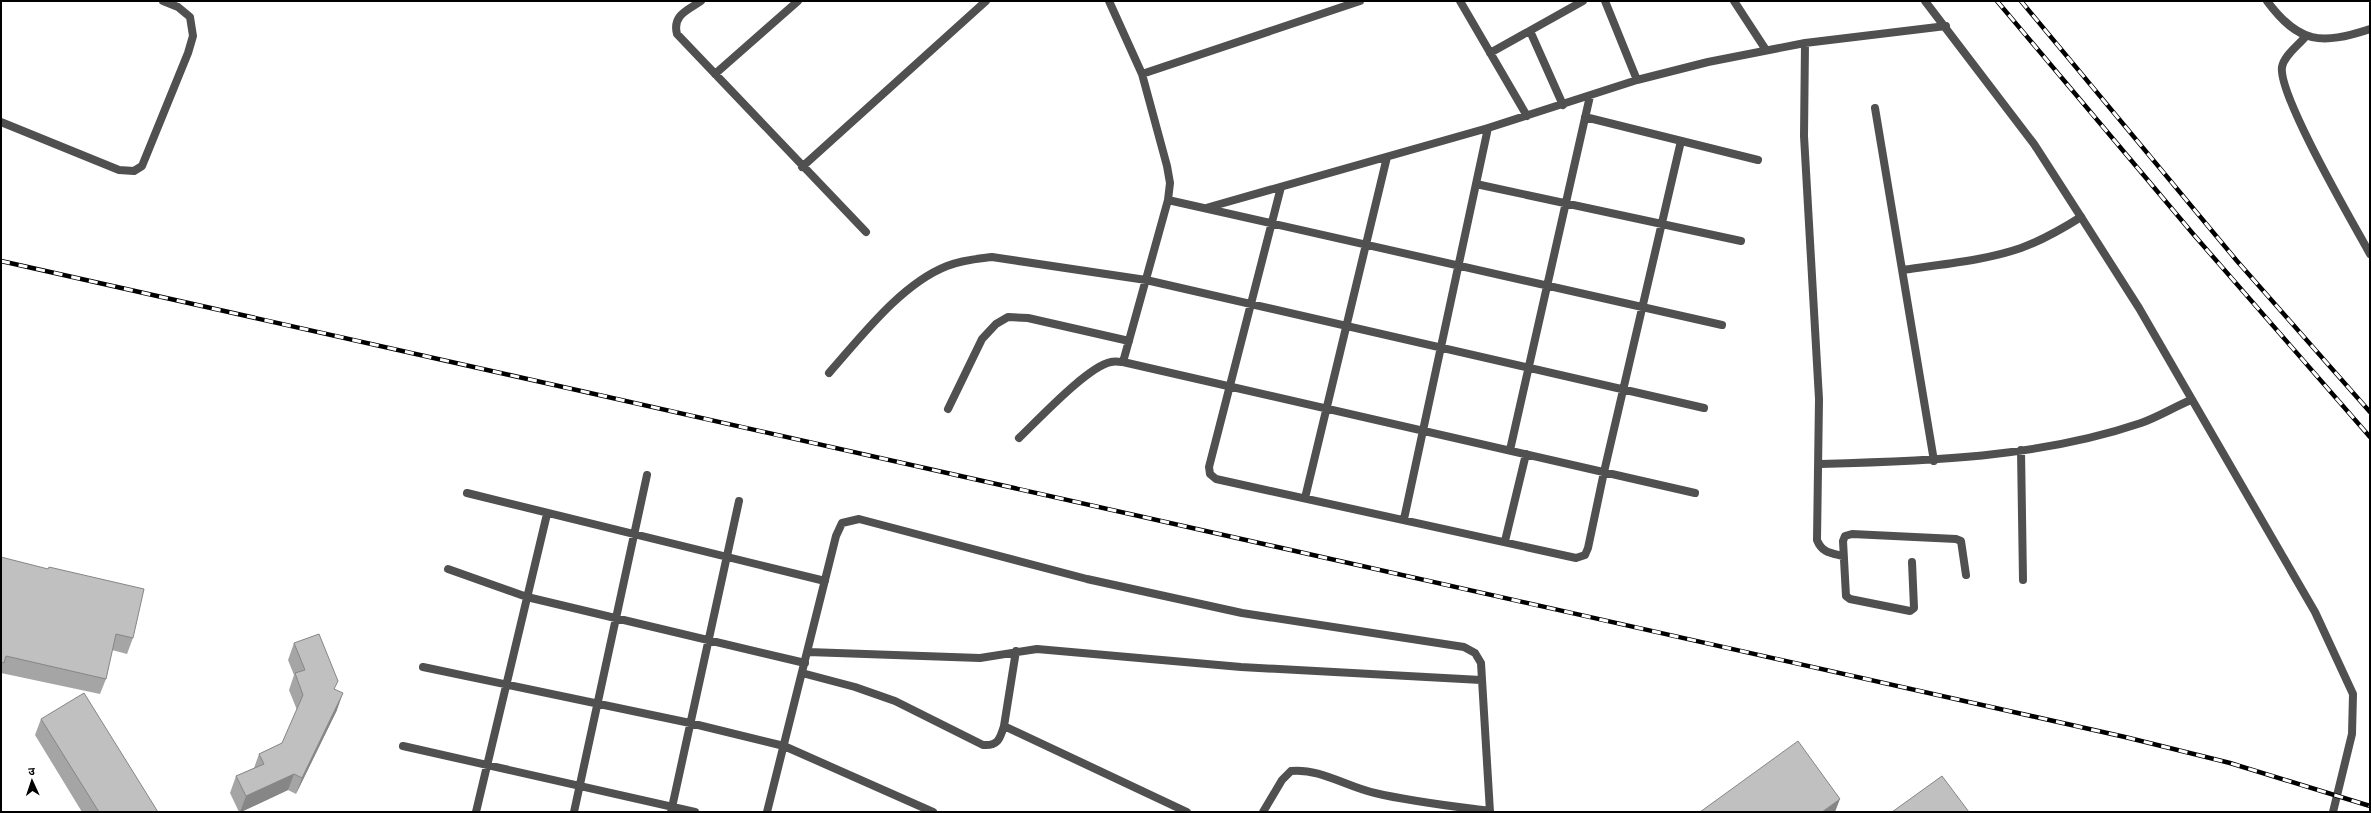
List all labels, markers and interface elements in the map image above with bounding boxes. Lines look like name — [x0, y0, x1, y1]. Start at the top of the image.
north arrow — [12, 761, 52, 801]
text: उ — [28, 765, 36, 778]

